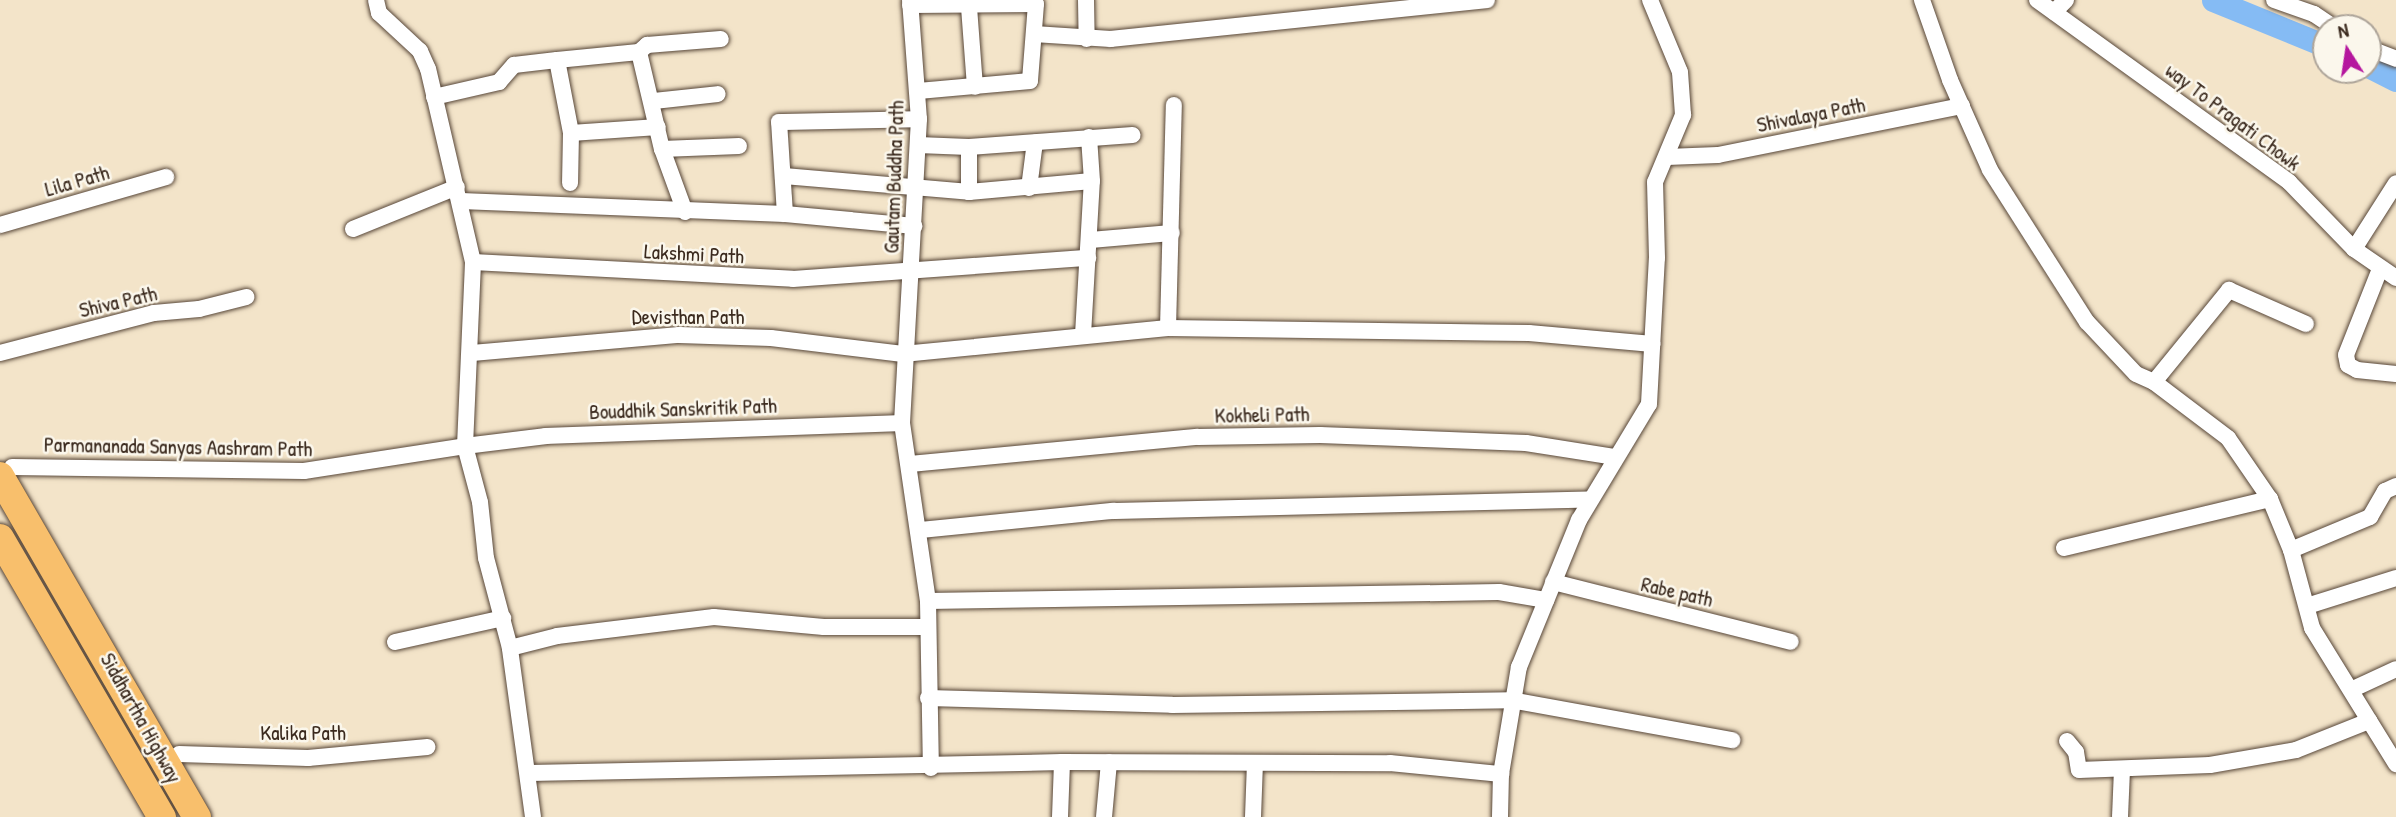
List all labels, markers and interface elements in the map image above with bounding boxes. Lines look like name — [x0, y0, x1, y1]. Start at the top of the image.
north arrow — [2312, 14, 2382, 84]
text: N — [2335, 17, 2351, 44]
street label: way To Pragati Chowk — [2160, 58, 2306, 176]
street label: Shivalaya Path — [1755, 92, 1867, 138]
street label: Gautam Buddha Path — [879, 100, 909, 254]
street label: Lila Path — [42, 160, 112, 202]
street label: Lakshmi Path — [643, 239, 745, 269]
street label: Shiva Path — [77, 281, 159, 323]
street label: Devisthan Path — [632, 304, 744, 330]
street label: Bouddhik Sanskritik Path — [589, 393, 777, 425]
street label: Kokheli Path — [1214, 402, 1310, 428]
street label: Parmananada Sanyas Aashram Path — [44, 432, 312, 462]
street label: Rabe path — [1639, 572, 1715, 612]
street label: Siddhartha Highway — [95, 649, 187, 787]
street label: Kalika Path — [260, 720, 346, 746]

